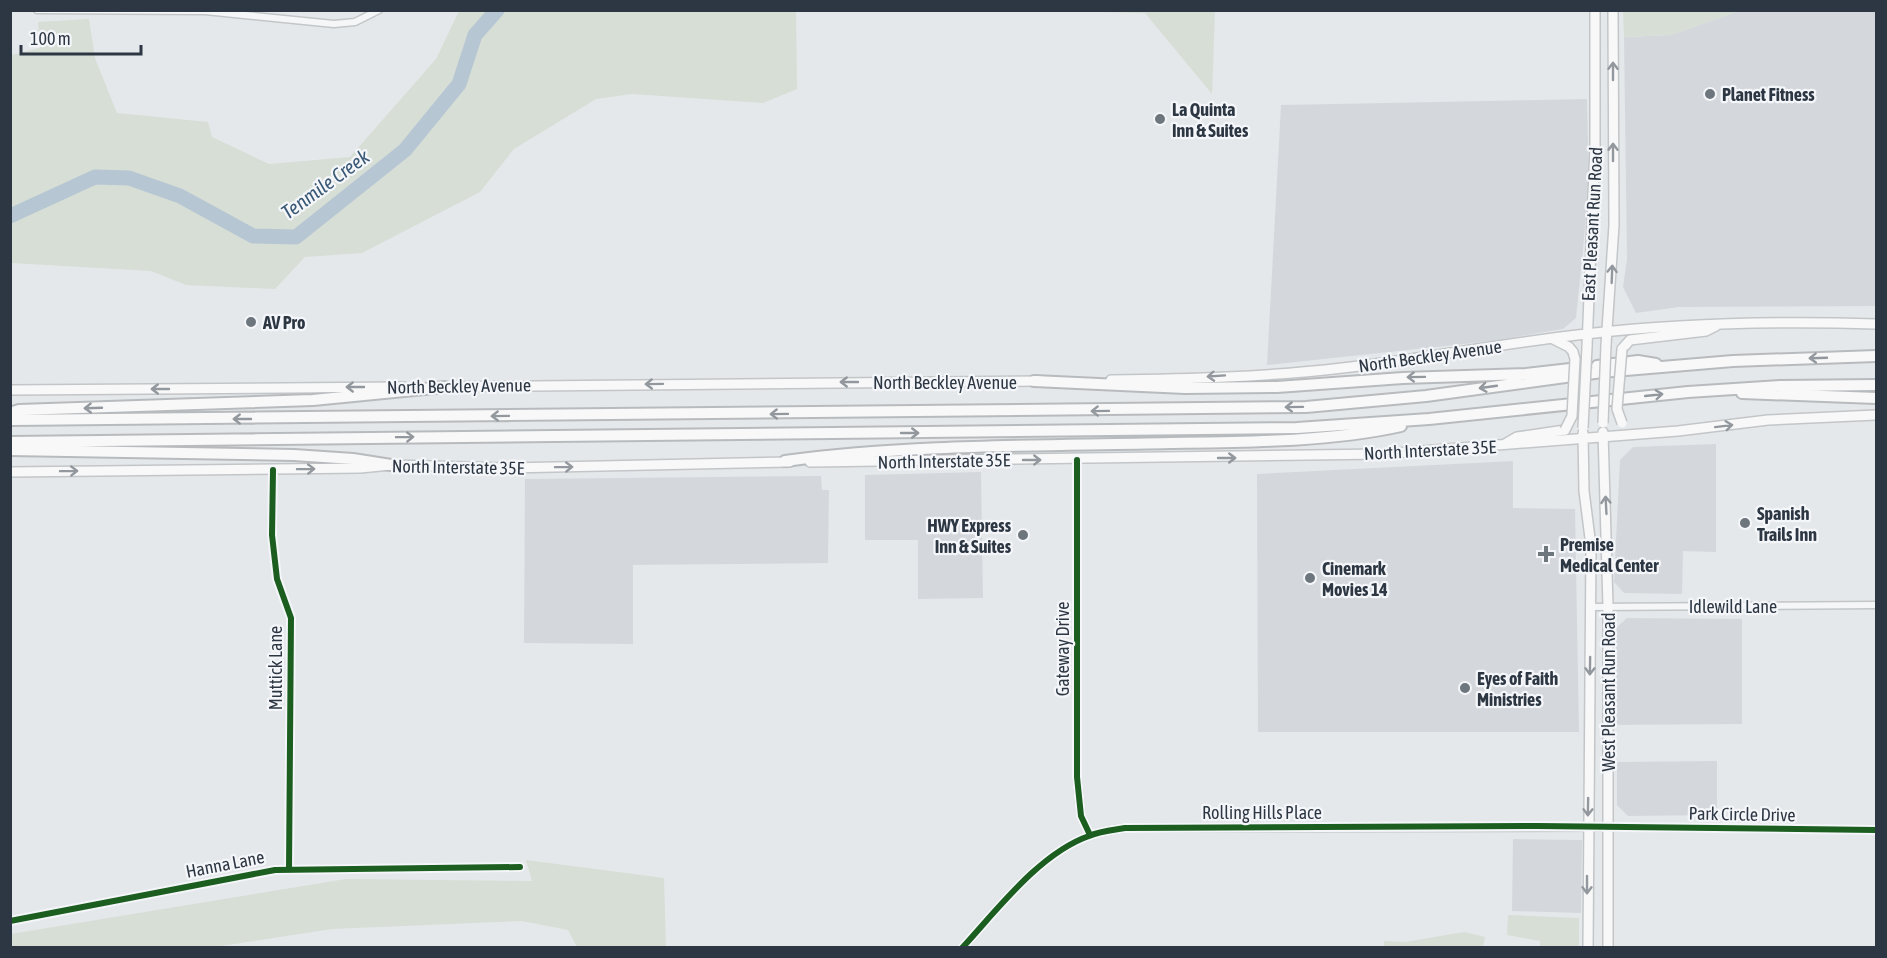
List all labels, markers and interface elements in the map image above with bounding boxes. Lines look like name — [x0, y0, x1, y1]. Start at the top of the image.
scale bar — [21, 18, 141, 56]
text: 100 m — [30, 28, 71, 49]
one-way arrow — [1607, 62, 1619, 82]
place label: Planet Fitness — [1722, 84, 1815, 105]
marker: Planet Fitness — [1703, 87, 1717, 101]
place label: La Quinta Inn & Suites — [1172, 99, 1249, 141]
marker: La Quinta Inn & Suites — [1153, 112, 1167, 126]
one-way arrow — [1607, 142, 1619, 162]
water label: Tenmile Creek — [277, 144, 374, 224]
street label: East Pleasant Run Road — [1577, 146, 1607, 302]
one-way arrow — [1606, 265, 1617, 285]
place label: AV Pro — [262, 312, 305, 333]
marker: AV Pro — [244, 315, 258, 329]
street label: North Beckley Avenue — [1357, 336, 1503, 376]
one-way arrow — [1809, 353, 1829, 364]
one-way arrow — [1206, 371, 1226, 382]
street label: North Beckley Avenue — [873, 372, 1017, 393]
one-way arrow — [1407, 372, 1427, 383]
street label: North Beckley Avenue — [387, 374, 531, 398]
one-way arrow — [840, 376, 860, 388]
one-way arrow — [645, 378, 665, 390]
one-way arrow — [345, 381, 365, 393]
one-way arrow — [1479, 382, 1499, 393]
one-way arrow — [150, 383, 170, 395]
one-way arrow — [1644, 389, 1664, 400]
one-way arrow — [83, 402, 103, 413]
one-way arrow — [1285, 402, 1305, 413]
one-way arrow — [1090, 405, 1110, 416]
one-way arrow — [769, 408, 789, 420]
one-way arrow — [490, 410, 510, 422]
one-way arrow — [232, 413, 252, 425]
one-way arrow — [1714, 420, 1734, 431]
one-way arrow — [899, 427, 919, 439]
one-way arrow — [394, 432, 414, 443]
street label: North Interstate 35E — [1363, 436, 1497, 464]
street label: North Interstate 35E — [878, 449, 1011, 473]
one-way arrow — [1217, 452, 1237, 464]
one-way arrow — [1022, 454, 1042, 466]
street label: North Interstate 35E — [392, 455, 525, 479]
one-way arrow — [553, 461, 573, 473]
one-way arrow — [295, 463, 315, 474]
one-way arrow — [58, 465, 78, 477]
one-way arrow — [1600, 496, 1611, 516]
place label: Spanish Trails Inn — [1757, 503, 1817, 545]
place label: HWY Express Inn & Suites — [927, 515, 1012, 557]
marker: Spanish Trails Inn — [1738, 516, 1752, 530]
marker: HWY Express Inn & Suites — [1016, 528, 1030, 542]
place label: Premise Medical Center — [1560, 534, 1659, 576]
marker: Premise Medical Center — [1537, 545, 1555, 563]
place label: Cinemark Movies 14 — [1322, 558, 1388, 600]
marker: Cinemark Movies 14 — [1303, 571, 1317, 585]
street label: Idlewild Lane — [1689, 596, 1777, 617]
street label: Gateway Drive — [1052, 602, 1073, 696]
street label: West Pleasant Run Road — [1598, 613, 1619, 772]
street label: Muttick Lane — [265, 626, 286, 710]
one-way arrow — [1584, 655, 1596, 675]
place label: Eyes of Faith Ministries — [1477, 668, 1558, 710]
marker: Eyes of Faith Ministries — [1458, 681, 1472, 695]
one-way arrow — [1582, 796, 1594, 816]
street label: Rolling Hills Place — [1202, 802, 1322, 823]
street label: Park Circle Drive — [1688, 803, 1796, 825]
street label: Hanna Lane — [184, 846, 266, 882]
one-way arrow — [1581, 875, 1593, 895]

